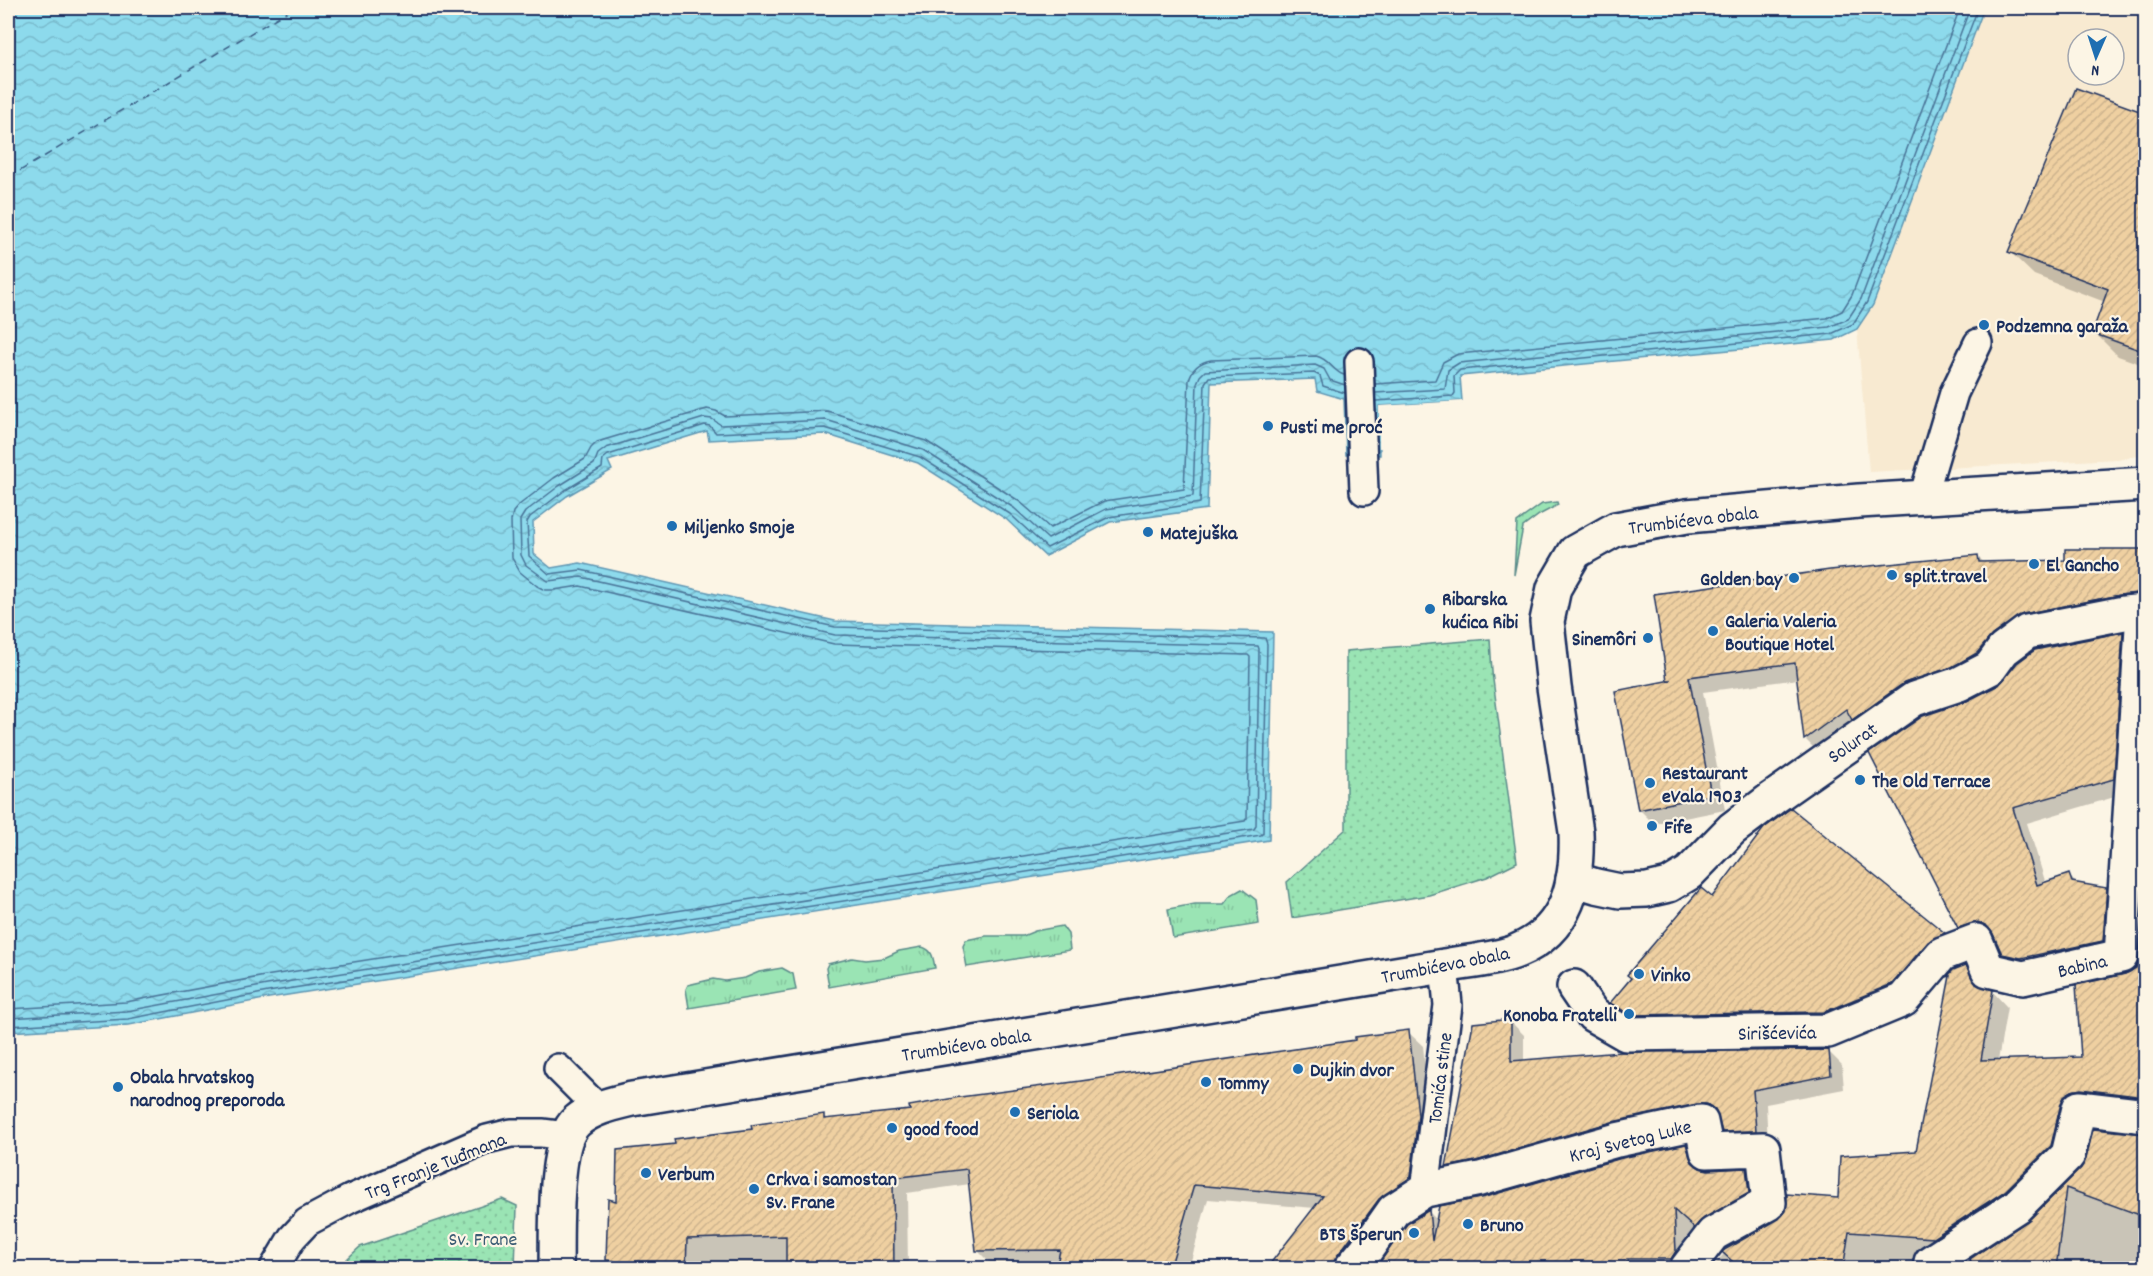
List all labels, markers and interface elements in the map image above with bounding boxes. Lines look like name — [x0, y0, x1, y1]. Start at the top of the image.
north arrow — [2066, 27, 2126, 87]
text: N — [2091, 58, 2100, 81]
place label: Podzemna garaža — [1996, 314, 2129, 342]
marker: Podzemna garaža — [1977, 318, 1991, 332]
place label: Pusti me proć — [1280, 415, 1382, 443]
marker: Pusti me proć — [1261, 419, 1275, 433]
street label: Trumbićeva obala — [1627, 500, 1760, 544]
place label: Miljenko Smoje — [684, 515, 795, 543]
marker: Miljenko Smoje — [665, 519, 679, 533]
place label: Matejuška — [1160, 521, 1238, 549]
marker: Matejuška — [1141, 525, 1155, 539]
place label: El Gancho — [2046, 553, 2119, 581]
marker: El Gancho — [2027, 557, 2041, 571]
place label: split.travel — [1904, 564, 1987, 592]
place label: Golden bay — [1700, 567, 1783, 595]
marker: split.travel — [1885, 568, 1899, 582]
marker: Golden bay — [1787, 571, 1801, 585]
place label: Ribarska kućica Ribi — [1442, 587, 1519, 638]
marker: Ribarska kućica Ribi — [1423, 602, 1437, 616]
place label: Galeria Valeria Boutique Hotel — [1725, 609, 1837, 660]
marker: Galeria Valeria Boutique Hotel — [1706, 624, 1720, 638]
place label: Sinemôri — [1572, 627, 1636, 655]
marker: Sinemôri — [1641, 631, 1655, 645]
street label: Solurat — [1823, 717, 1884, 772]
place label: Restaurant eVala 1903 — [1662, 761, 1748, 812]
place label: The Old Terrace — [1872, 769, 1991, 797]
marker: The Old Terrace — [1853, 773, 1867, 787]
marker: Restaurant eVala 1903 — [1643, 776, 1657, 790]
place label: Fife — [1664, 815, 1693, 843]
marker: Fife — [1645, 819, 1659, 833]
street label: Trumbićeva obala — [1379, 941, 1513, 993]
street label: Babina — [2055, 949, 2111, 987]
place label: Vinko — [1651, 963, 1691, 991]
marker: Vinko — [1632, 967, 1646, 981]
place label: Konoba Fratelli — [1503, 1003, 1617, 1031]
marker: Konoba Fratelli — [1622, 1007, 1636, 1021]
street label: Sirišćevića — [1738, 1020, 1817, 1050]
street label: Trumbićeva obala — [900, 1023, 1034, 1071]
street label: Tomića stine — [1422, 1031, 1462, 1126]
place label: Dujkin dvor — [1310, 1058, 1394, 1086]
marker: Dujkin dvor — [1291, 1062, 1305, 1076]
place label: Obala hrvatskog narodnog preporoda — [130, 1065, 285, 1116]
place label: Tommy — [1218, 1071, 1270, 1099]
marker: Tommy — [1199, 1075, 1213, 1089]
marker: Obala hrvatskog narodnog preporoda — [111, 1080, 125, 1094]
place label: Seriola — [1027, 1101, 1079, 1129]
marker: Seriola — [1008, 1105, 1022, 1119]
street label: Kraj Svetog Luke — [1567, 1114, 1695, 1172]
place label: good food — [904, 1117, 979, 1145]
marker: good food — [885, 1121, 899, 1135]
street label: Trg Franje Tuđmana — [361, 1126, 512, 1209]
place label: Verbum — [658, 1162, 715, 1190]
marker: Verbum — [639, 1166, 653, 1180]
place label: Crkva i samostan Sv. Frane — [766, 1167, 897, 1218]
marker: Crkva i samostan Sv. Frane — [747, 1182, 761, 1196]
place label: Bruno — [1480, 1213, 1524, 1241]
marker: Bruno — [1461, 1217, 1475, 1231]
place label: BTS Šperun — [1320, 1222, 1402, 1250]
marker: BTS Šperun — [1407, 1226, 1421, 1240]
park label: Sv. Frane — [449, 1227, 518, 1255]

